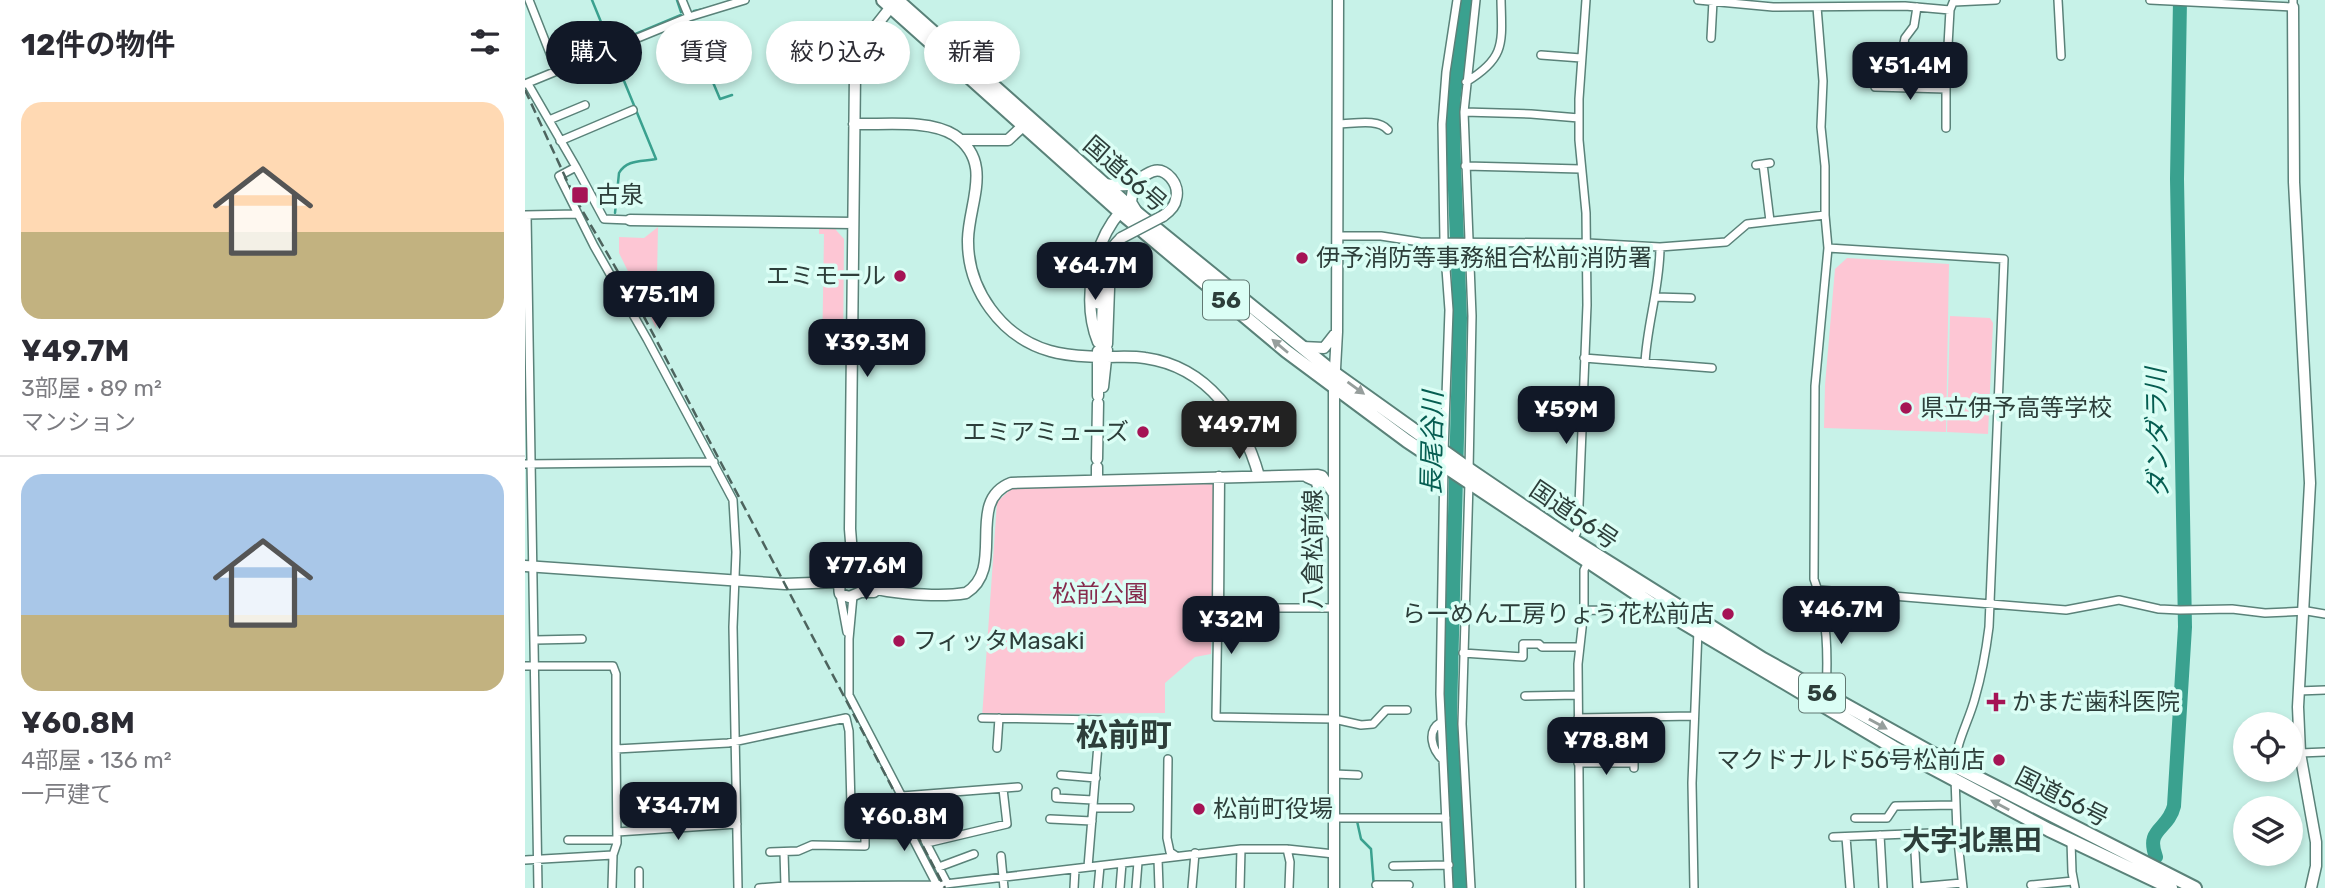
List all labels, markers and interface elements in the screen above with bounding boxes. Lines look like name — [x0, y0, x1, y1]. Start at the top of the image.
chip: 購入 — [546, 21, 642, 84]
chip: 賃貸 — [656, 21, 752, 84]
chip: 絞り込み — [766, 21, 910, 84]
chip: 新着 — [924, 21, 1020, 84]
icon: filters — [466, 23, 504, 61]
text: 12件の物件 — [21, 27, 175, 63]
pin: ¥51.4M — [1853, 42, 1967, 102]
text: ¥51.4M — [1868, 51, 1952, 79]
street label: 国道56号 — [1078, 130, 1172, 218]
icon: home — [200, 148, 326, 274]
place label: 古泉 — [596, 181, 644, 209]
marker: 古泉 — [570, 185, 590, 205]
pin: ¥64.7M — [1038, 243, 1152, 302]
place label: 伊予消防等事務組合松前消防署 — [1316, 244, 1652, 272]
marker: 伊予消防等事務組合松前消防署 — [1294, 250, 1310, 266]
text: ¥64.7M — [1053, 251, 1137, 279]
place label: エミモール — [766, 262, 886, 290]
marker: エミモール — [892, 268, 908, 284]
pin: ¥75.1M — [602, 272, 716, 331]
text: ¥75.1M — [619, 280, 699, 308]
road number: 56 — [1203, 280, 1249, 320]
pin: ¥39.3M — [810, 320, 924, 379]
text: ¥39.3M — [824, 328, 910, 356]
text: ¥49.7M — [21, 333, 129, 369]
one-way arrow — [1271, 339, 1288, 354]
water label: ダンダラ川 — [2141, 365, 2174, 498]
text: 3部屋 · 89 m² — [21, 374, 162, 402]
one-way arrow — [1347, 381, 1365, 395]
pin: ¥59M — [1525, 386, 1607, 446]
water label: 長尾谷川 — [1416, 388, 1449, 495]
place label: 県立伊予高等学校 — [1920, 394, 2112, 422]
text: ¥59M — [1534, 395, 1598, 423]
marker: 県立伊予高等学校 — [1898, 400, 1914, 416]
pin: ¥49.7M — [1182, 402, 1296, 461]
text: マンション — [21, 408, 136, 436]
text: ¥49.7M — [1197, 410, 1281, 438]
place label: エミアミューズ — [963, 418, 1129, 446]
marker: エミアミューズ — [1135, 424, 1151, 440]
street label: 国道56号 — [1524, 475, 1624, 555]
street label: 八倉松前線 — [1299, 489, 1327, 609]
icon: home — [200, 520, 326, 646]
pin: ¥77.6M — [809, 542, 923, 602]
text: ¥77.6M — [825, 551, 907, 579]
park label: 松前公園 — [1052, 580, 1148, 608]
pin: ¥46.7M — [1784, 586, 1898, 646]
text: ¥46.7M — [1799, 595, 1883, 623]
pin: ¥32M — [1190, 596, 1272, 656]
place label: らーめん工房りょう花松前店 — [1402, 600, 1714, 628]
text: ¥32M — [1199, 605, 1264, 633]
marker: らーめん工房りょう花松前店 — [1720, 606, 1736, 622]
place label: フィッタMasaki — [913, 627, 1085, 655]
marker: フィッタMasaki — [891, 633, 907, 649]
road number: 56 — [1799, 674, 1845, 712]
place label: かまだ歯科医院 — [2012, 688, 2180, 716]
marker: かまだ歯科医院 — [1986, 692, 2006, 712]
text: ¥60.8M — [21, 705, 135, 741]
map controls — [2233, 712, 2303, 866]
button: locate — [2233, 712, 2303, 782]
district label: 松前町 — [1076, 716, 1172, 754]
pin: ¥78.8M — [1549, 718, 1663, 777]
one-way arrow — [1868, 718, 1888, 730]
text: ¥78.8M — [1563, 726, 1649, 754]
text: 4部屋 · 136 m² — [21, 746, 172, 774]
place label: マクドナルド56号松前店 — [1716, 746, 1985, 774]
marker: マクドナルド56号松前店 — [1991, 752, 2007, 768]
street label: 国道56号 — [2011, 762, 2113, 832]
text: 一戸建て — [21, 780, 113, 808]
pin: ¥34.7M — [621, 782, 735, 842]
text: ¥34.7M — [636, 791, 720, 819]
pin: ¥60.8M — [847, 794, 961, 853]
place label: 松前町役場 — [1213, 795, 1333, 823]
button: layers — [2233, 796, 2303, 866]
one-way arrow — [1990, 799, 2010, 810]
marker: 松前町役場 — [1191, 801, 1207, 817]
text: ¥60.8M — [860, 802, 948, 830]
district label: 大字北黒田 — [1902, 824, 2042, 857]

